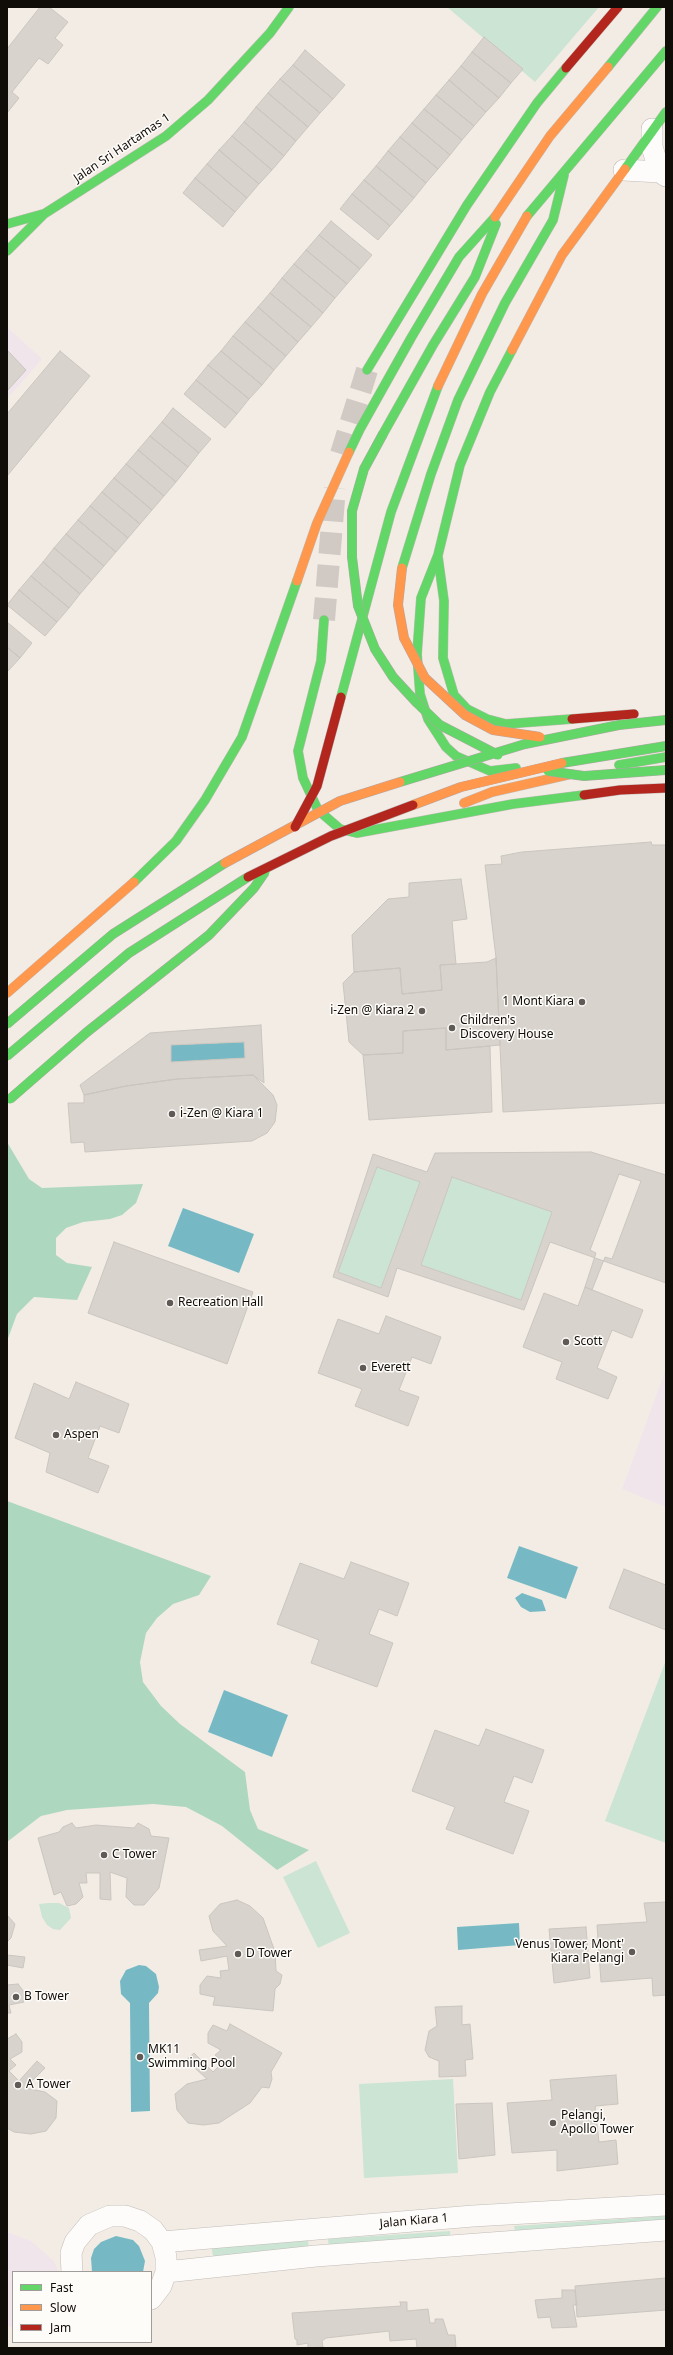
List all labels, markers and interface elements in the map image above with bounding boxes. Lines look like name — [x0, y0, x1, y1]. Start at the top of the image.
street label: Jalan Sri Hartamas 1 — [71, 110, 173, 186]
place label: 1 Mont Kiara — [502, 995, 574, 1009]
marker: 1 Mont Kiara — [577, 997, 587, 1007]
place label: i-Zen @ Kiara 2 — [330, 1004, 414, 1018]
marker: i-Zen @ Kiara 2 — [417, 1006, 427, 1016]
place label: Children's Discovery House — [460, 1014, 554, 1042]
marker: Children's Discovery House — [447, 1023, 457, 1033]
place label: i-Zen @ Kiara 1 — [180, 1107, 264, 1121]
marker: i-Zen @ Kiara 1 — [167, 1109, 177, 1119]
place label: Recreation Hall — [178, 1296, 263, 1310]
marker: Recreation Hall — [165, 1298, 175, 1308]
place label: Scott — [574, 1335, 602, 1349]
marker: Scott — [561, 1337, 571, 1347]
place label: Everett — [371, 1361, 411, 1375]
marker: Everett — [358, 1363, 368, 1373]
place label: Aspen — [64, 1428, 99, 1442]
marker: Aspen — [51, 1430, 61, 1440]
place label: C Tower — [112, 1848, 157, 1862]
marker: C Tower — [99, 1850, 109, 1860]
place label: Venus Tower, Mont' Kiara Pelangi — [515, 1938, 624, 1966]
place label: D Tower — [246, 1947, 292, 1961]
marker: Venus Tower, Mont' Kiara Pelangi — [627, 1947, 637, 1957]
marker: D Tower — [233, 1949, 243, 1959]
place label: B Tower — [24, 1990, 69, 2004]
marker: B Tower — [11, 1992, 21, 2002]
place label: MK11 Swimming Pool — [148, 2043, 235, 2071]
marker: MK11 Swimming Pool — [135, 2052, 145, 2062]
place label: A Tower — [26, 2078, 71, 2092]
marker: A Tower — [13, 2080, 23, 2090]
place label: Pelangi, Apollo Tower — [561, 2109, 634, 2137]
marker: Pelangi, Apollo Tower — [548, 2118, 558, 2128]
street label: Jalan Kiara 1 — [379, 2211, 449, 2231]
legend — [12, 2271, 152, 2343]
text: Fast — [50, 2279, 73, 2296]
text: Slow — [50, 2299, 76, 2316]
text: Jam — [50, 2319, 71, 2336]

